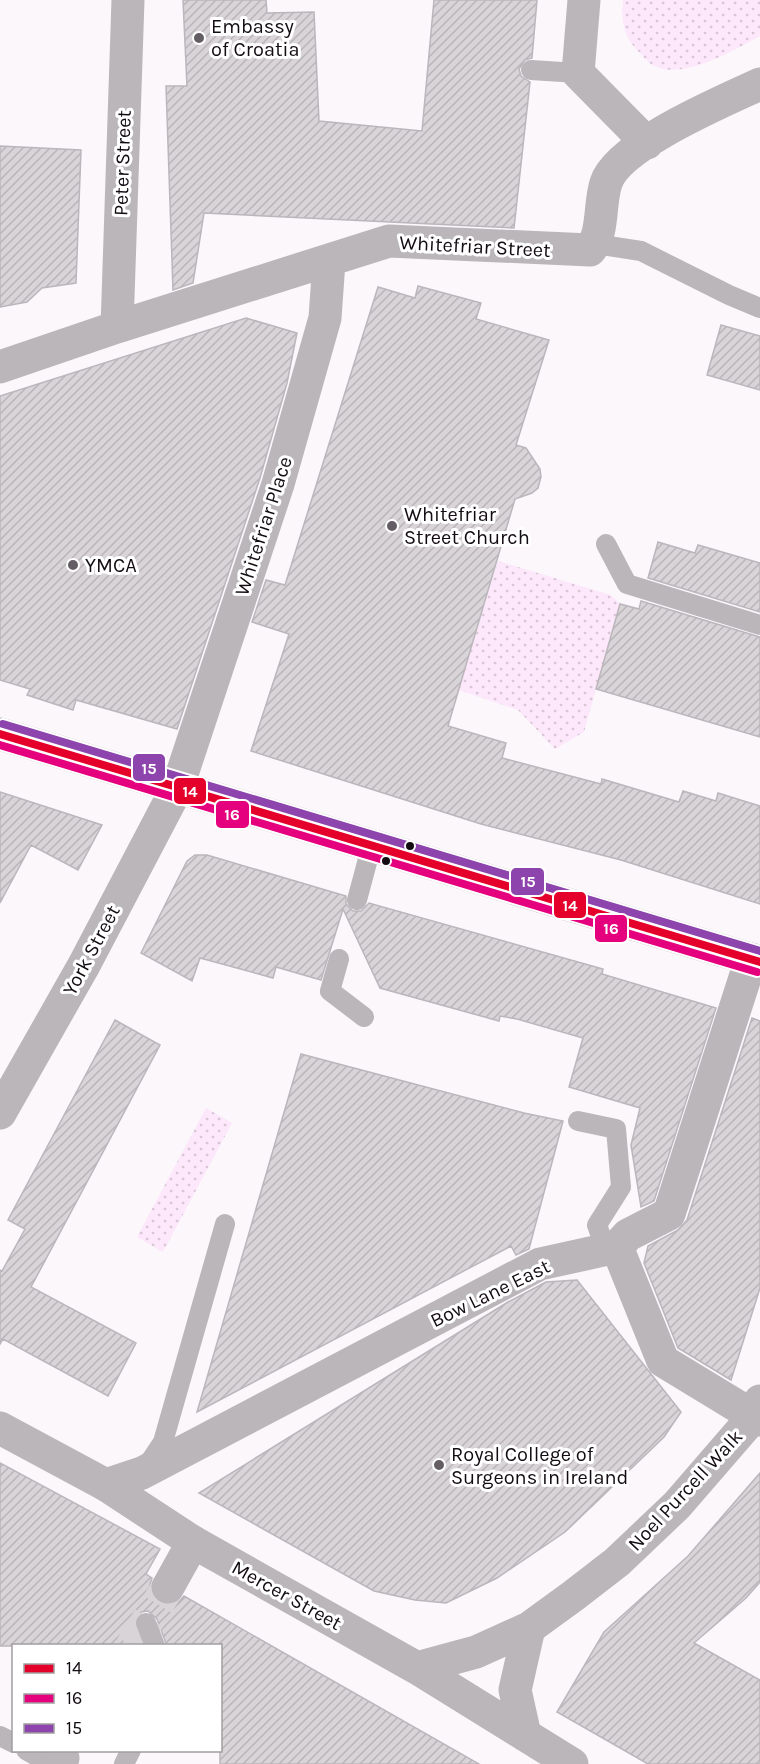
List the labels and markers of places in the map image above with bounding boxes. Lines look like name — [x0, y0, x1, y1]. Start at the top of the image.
place label: Embassy of Croatia — [211, 15, 299, 61]
marker: Embassy of Croatia — [192, 31, 206, 45]
place label: Whitefriar Street Church — [404, 503, 530, 549]
marker: Whitefriar Street Church — [385, 519, 399, 533]
place label: YMCA — [85, 554, 137, 577]
marker: YMCA — [66, 558, 80, 572]
unlabelled marker — [404, 840, 416, 852]
unlabelled marker — [380, 855, 392, 867]
place label: Royal College of Surgeons in Ireland — [451, 1443, 628, 1489]
marker: Royal College of Surgeons in Ireland — [432, 1458, 446, 1472]

